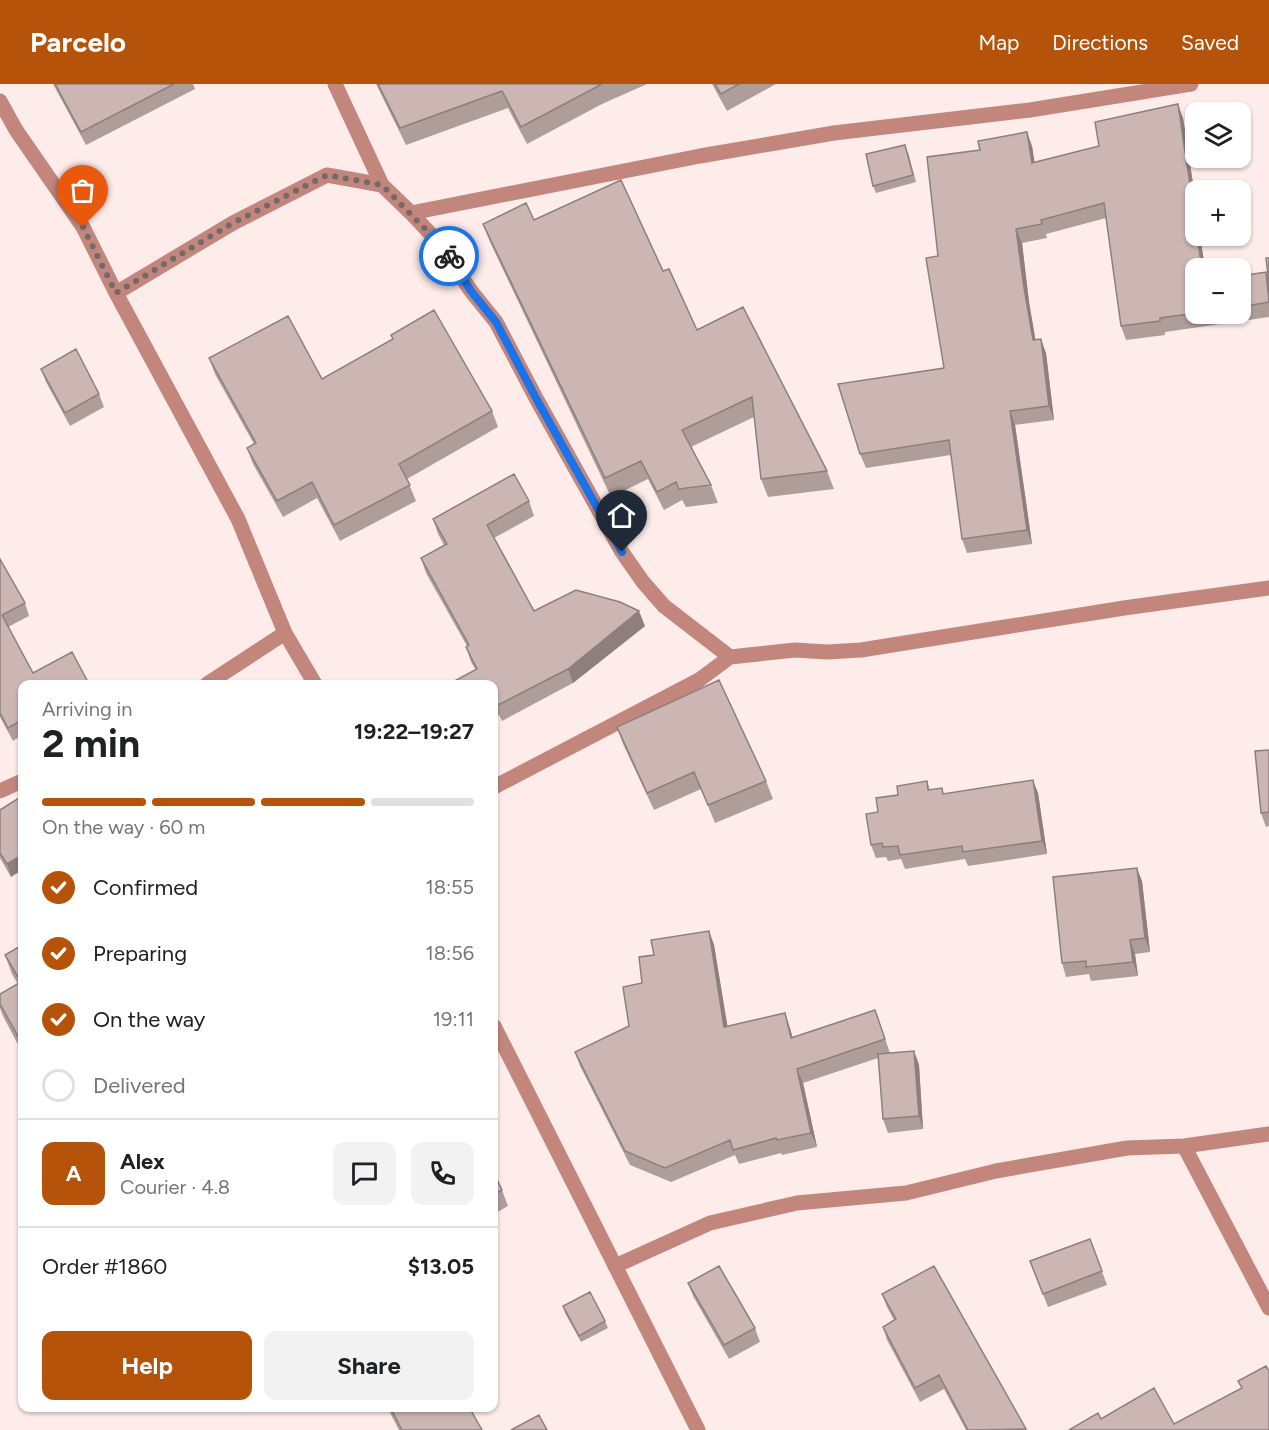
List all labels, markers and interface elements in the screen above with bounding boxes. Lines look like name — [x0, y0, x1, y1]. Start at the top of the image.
text: Parcelo — [30, 25, 126, 59]
text: Map — [978, 30, 1019, 55]
text: Directions — [1052, 30, 1148, 55]
text: Saved — [1181, 30, 1239, 55]
map controls — [1185, 102, 1251, 324]
button: layers — [1185, 102, 1251, 168]
pin — [57, 165, 108, 227]
icon: bag — [66, 174, 99, 207]
button: + — [1185, 180, 1251, 246]
courier — [419, 226, 479, 286]
icon: bike — [433, 240, 466, 273]
button: − — [1185, 258, 1251, 324]
pin — [596, 490, 647, 552]
icon: home — [605, 499, 638, 532]
text: Arriving in — [42, 697, 132, 721]
text: 19:22–19:27 — [354, 718, 474, 745]
text: 2 min — [42, 720, 140, 767]
text: On the way · 60 m — [42, 815, 205, 839]
icon: check — [42, 871, 75, 904]
text: Confirmed — [93, 874, 198, 901]
text: 18:55 — [425, 875, 474, 899]
icon: check — [42, 937, 75, 970]
text: Preparing — [93, 940, 187, 967]
text: 18:56 — [426, 941, 474, 965]
icon: check — [42, 1003, 75, 1036]
text: On the way — [93, 1006, 205, 1033]
text: 19:11 — [433, 1007, 474, 1031]
text: Delivered — [93, 1072, 186, 1099]
button: chat — [333, 1142, 396, 1205]
button: phone — [411, 1142, 474, 1205]
text: Alex — [120, 1148, 165, 1175]
text: A — [66, 1160, 81, 1187]
text: Courier · 4.8 — [120, 1175, 230, 1199]
text: Order #1860 — [42, 1253, 167, 1280]
text: $13.05 — [408, 1253, 474, 1280]
button: Help — [42, 1331, 252, 1400]
button: Share — [264, 1331, 474, 1400]

